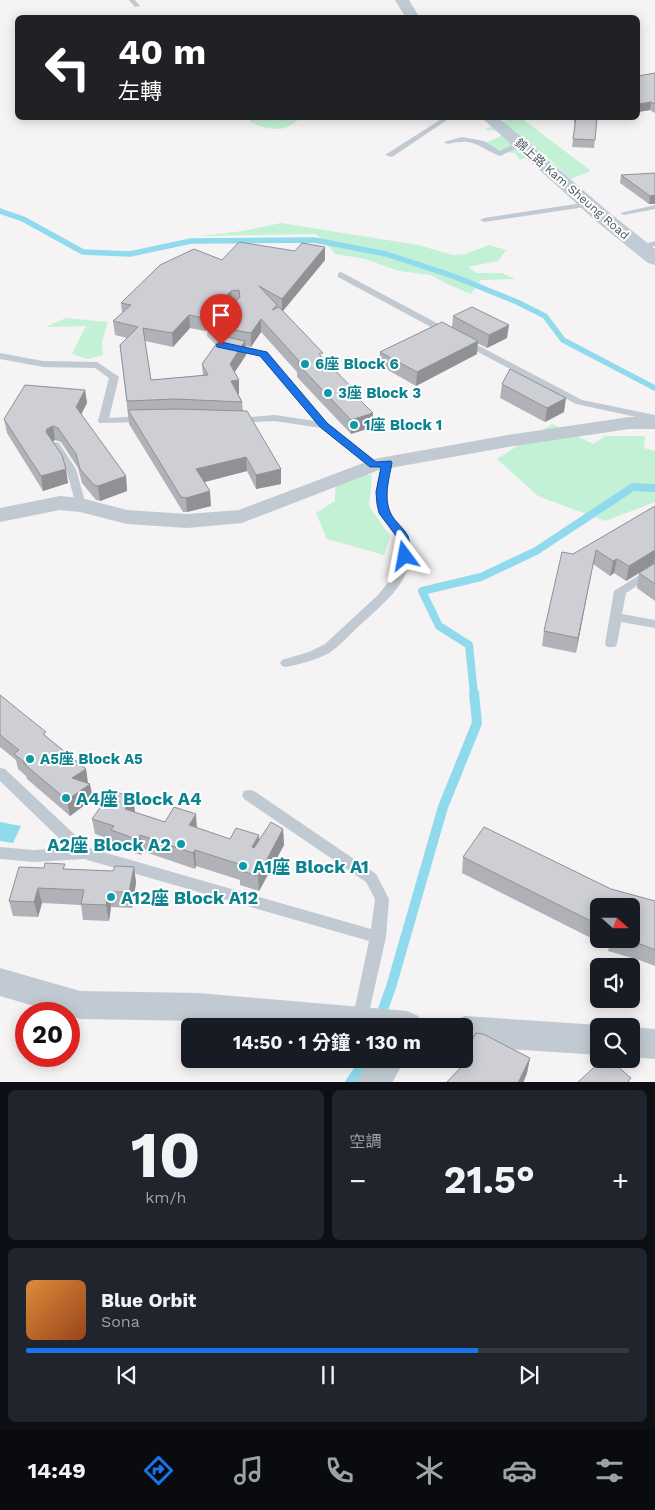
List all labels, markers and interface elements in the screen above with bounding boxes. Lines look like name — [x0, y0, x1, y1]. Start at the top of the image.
text: 40 m — [118, 31, 206, 73]
icon: left — [35, 35, 100, 100]
text: 左轉 — [118, 79, 162, 104]
street label: 錦上路 Kam Sheung Road — [512, 136, 632, 242]
pin — [200, 294, 242, 345]
icon: arrive — [207, 301, 235, 329]
place label: 6座 Block 6 — [315, 355, 399, 373]
marker: 6座 Block 6 — [299, 358, 311, 370]
place label: 3座 Block 3 — [338, 384, 421, 402]
marker: 3座 Block 3 — [322, 387, 334, 399]
place label: 1座 Block 1 — [364, 416, 442, 434]
marker: 1座 Block 1 — [348, 419, 360, 431]
position arrow — [378, 529, 430, 581]
place label: A5座 Block A5 — [40, 750, 143, 768]
marker: A5座 Block A5 — [24, 753, 36, 765]
place label: A4座 Block A4 — [76, 788, 202, 809]
marker: A4座 Block A4 — [60, 792, 72, 804]
place label: A2座 Block A2 — [47, 834, 171, 855]
marker: A2座 Block A2 — [175, 838, 187, 850]
place label: A1座 Block A1 — [253, 856, 369, 877]
marker: A1座 Block A1 — [237, 860, 249, 872]
place label: A12座 Block A12 — [121, 887, 258, 908]
marker: A12座 Block A12 — [105, 891, 117, 903]
north arrow — [590, 898, 640, 948]
map controls — [590, 898, 640, 1068]
button: sound — [590, 958, 640, 1008]
speed limit sign: 20 — [15, 1002, 80, 1067]
button: search — [590, 1018, 640, 1068]
text: 14:50 · 1 分鐘 · 130 m — [233, 1031, 421, 1054]
text: 10 — [131, 1117, 201, 1193]
text: 空調 — [350, 1132, 382, 1151]
text: 21.5° — [444, 1158, 535, 1202]
text: − — [350, 1164, 366, 1197]
text: + — [612, 1164, 629, 1197]
text: km/h — [145, 1188, 186, 1207]
text: Blue Orbit — [101, 1289, 196, 1312]
text: Sona — [101, 1312, 140, 1331]
icon: previous — [113, 1361, 141, 1389]
icon: pause — [314, 1361, 342, 1389]
icon: next — [515, 1361, 543, 1389]
icon: directions — [141, 1453, 176, 1488]
icon: music — [231, 1453, 266, 1488]
icon: phone — [322, 1453, 357, 1488]
icon: climate — [412, 1453, 447, 1488]
icon: car — [502, 1453, 537, 1488]
icon: filters — [592, 1453, 627, 1488]
text: 14:49 — [28, 1458, 86, 1483]

